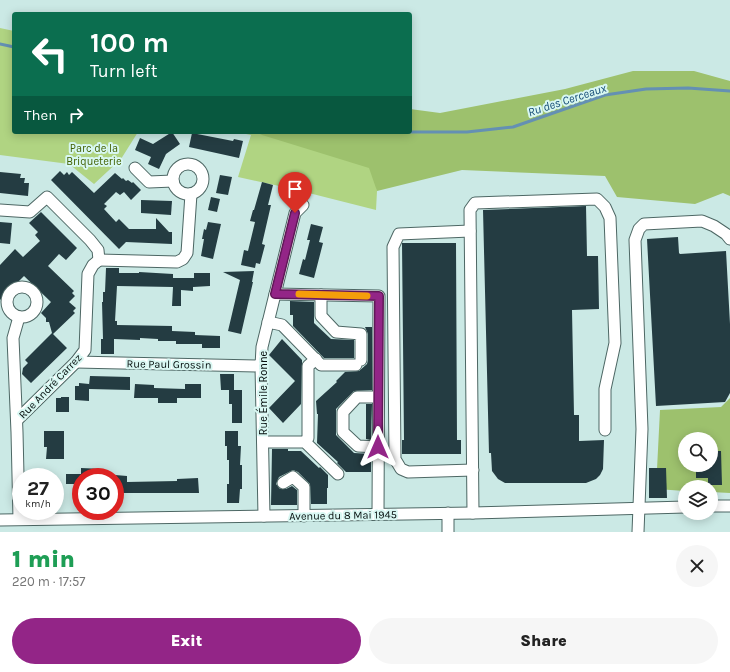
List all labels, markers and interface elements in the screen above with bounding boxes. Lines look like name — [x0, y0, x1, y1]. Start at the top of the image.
text: 100 m — [90, 26, 169, 59]
icon: left — [24, 28, 76, 80]
text: Turn left — [90, 60, 158, 82]
water label: Ru des Cerceaux — [526, 81, 608, 119]
icon: right — [65, 104, 87, 126]
text: Then — [24, 106, 57, 124]
park label: Parc de la Briqueterie — [66, 142, 122, 168]
pin — [278, 172, 312, 213]
icon: arrive — [284, 178, 306, 200]
street label: Rue Émile Ronne — [255, 350, 270, 435]
street label: Rue André Carrez — [16, 351, 85, 421]
street label: Rue Paul Grossin — [127, 357, 211, 372]
position arrow — [357, 426, 399, 468]
map controls — [678, 432, 718, 520]
button: search — [678, 432, 718, 472]
speed limit sign: 30 — [72, 468, 124, 520]
text: 27 — [27, 477, 49, 500]
button: layers — [678, 480, 718, 520]
text: km/h — [25, 498, 51, 510]
street label: Avenue du 8 Mai 1945 — [289, 508, 397, 523]
text: 1 min — [12, 545, 75, 573]
button: close — [676, 545, 718, 587]
text: 220 m · 17:57 — [12, 574, 85, 589]
button: Exit — [12, 618, 361, 664]
button: Share — [369, 618, 718, 664]

